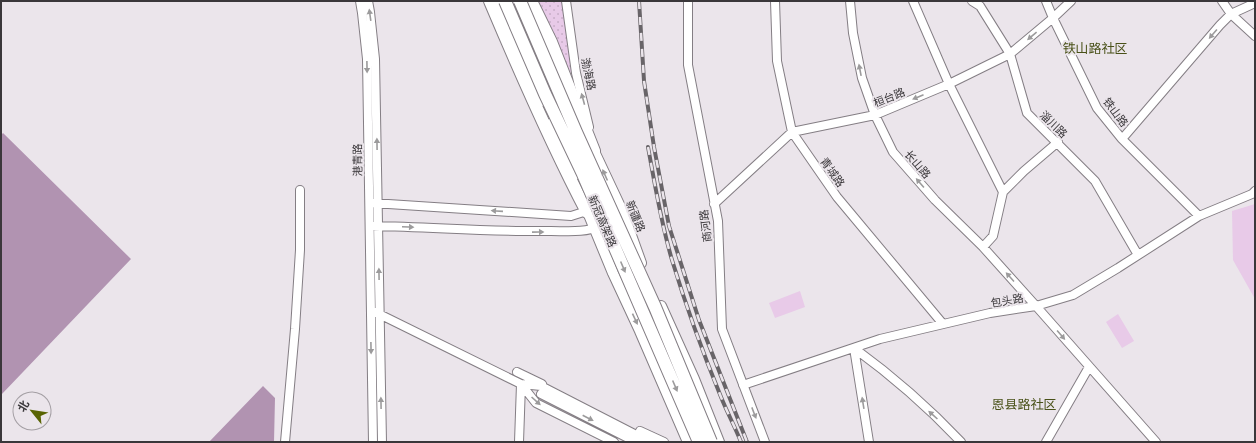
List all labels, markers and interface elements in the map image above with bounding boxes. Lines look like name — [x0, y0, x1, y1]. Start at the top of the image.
one-way arrow — [367, 9, 373, 21]
one-way arrow — [1209, 28, 1218, 39]
one-way arrow — [1026, 32, 1037, 41]
district label: 铁山路社区 — [1062, 39, 1128, 57]
street label: 渤海路 — [578, 56, 600, 92]
one-way arrow — [364, 61, 370, 74]
one-way arrow — [857, 63, 863, 76]
street label: 桓台路 — [871, 84, 907, 110]
one-way arrow — [579, 93, 585, 105]
street label: 铁山路 — [1100, 94, 1132, 130]
one-way arrow — [911, 95, 923, 101]
street label: 淄川路 — [1037, 107, 1071, 141]
one-way arrow — [374, 137, 380, 150]
street label: 港青路 — [349, 143, 365, 177]
street label: 长山路 — [902, 147, 934, 181]
street label: 青城路 — [817, 154, 849, 190]
one-way arrow — [602, 169, 608, 180]
one-way arrow — [915, 178, 924, 188]
street label: 新冠高架路 — [585, 193, 621, 249]
street label: 新疆路 — [623, 198, 649, 234]
one-way arrow — [491, 207, 503, 214]
street label: 商河路 — [696, 209, 714, 243]
one-way arrow — [402, 224, 415, 230]
one-way arrow — [532, 228, 544, 235]
one-way arrow — [620, 261, 626, 273]
one-way arrow — [376, 267, 382, 280]
one-way arrow — [1005, 272, 1014, 282]
street label: 包头路 — [989, 290, 1025, 310]
one-way arrow — [632, 314, 638, 325]
one-way arrow — [1057, 330, 1066, 341]
one-way arrow — [368, 342, 374, 355]
one-way arrow — [672, 380, 678, 392]
north arrow — [12, 391, 52, 431]
district label: 恩县路社区 — [991, 395, 1057, 413]
one-way arrow — [378, 396, 384, 409]
text: 北 — [14, 397, 32, 414]
one-way arrow — [531, 397, 541, 406]
one-way arrow — [860, 397, 866, 410]
one-way arrow — [751, 408, 757, 420]
one-way arrow — [928, 410, 938, 419]
one-way arrow — [583, 415, 594, 421]

